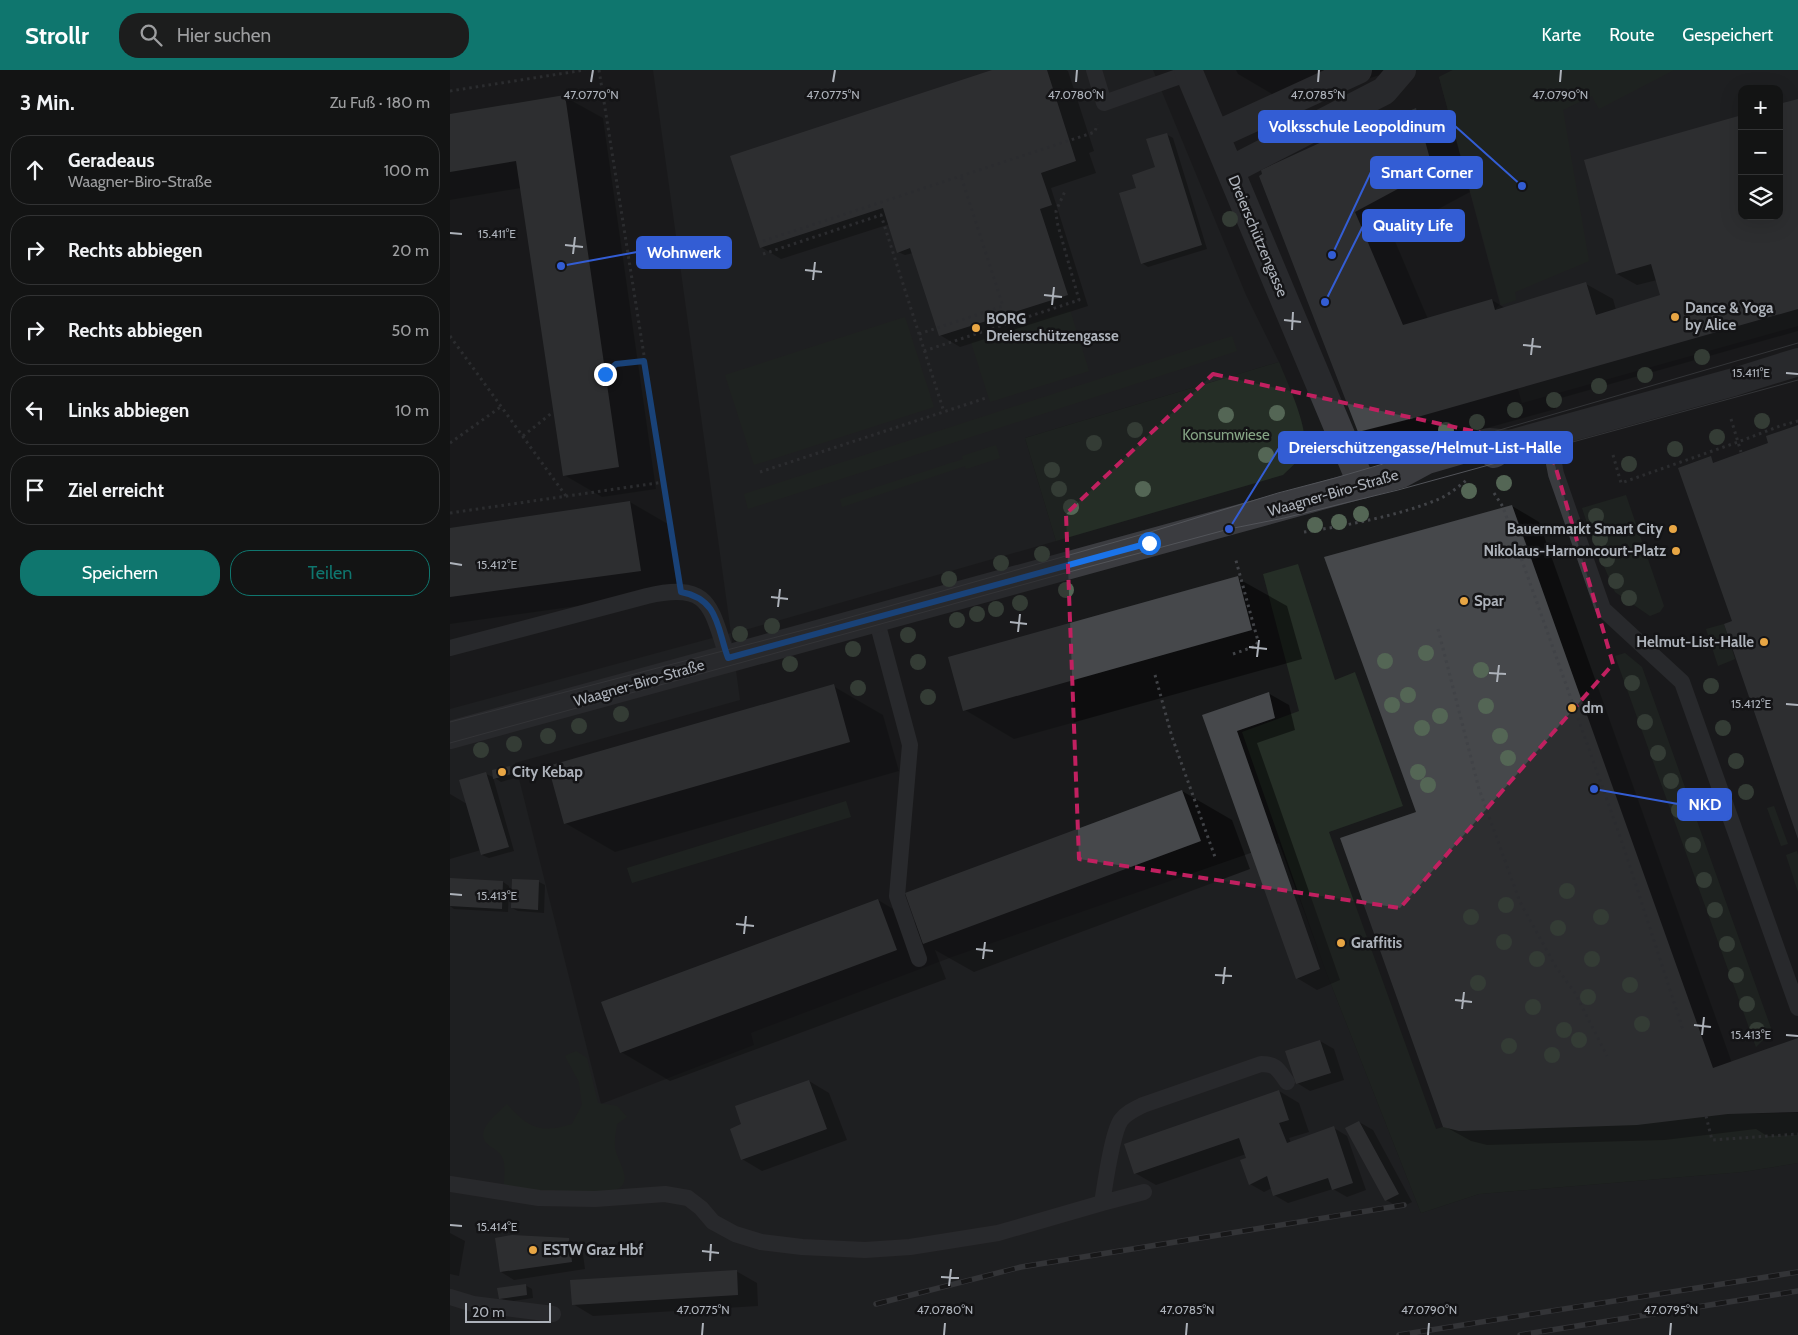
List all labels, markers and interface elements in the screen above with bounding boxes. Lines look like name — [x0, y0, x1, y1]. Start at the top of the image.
search box — [119, 13, 469, 58]
text: Strollr — [25, 21, 89, 50]
icon: search — [137, 21, 165, 49]
text: Hier suchen — [177, 24, 271, 47]
text: Karte — [1542, 24, 1581, 46]
text: Route — [1609, 24, 1654, 46]
text: Gespeichert — [1682, 24, 1773, 46]
map controls — [1738, 85, 1783, 220]
button: + — [1738, 85, 1783, 130]
text: 47.0770°N — [563, 87, 619, 102]
text: 47.0775°N — [806, 87, 860, 102]
text: 47.0780°N — [1048, 87, 1104, 102]
text: 47.0785°N — [1291, 87, 1345, 102]
text: 47.0790°N — [1532, 87, 1588, 102]
text: 3 Min. — [20, 90, 75, 115]
text: Zu Fuß · 180 m — [330, 93, 430, 112]
callout: Volksschule Leopoldinum — [1259, 111, 1455, 142]
text: Volksschule Leopoldinum — [1269, 117, 1445, 136]
button: − — [1738, 130, 1783, 175]
text: Geradeaus — [68, 149, 154, 172]
icon: ahead — [21, 156, 49, 184]
callout: Smart Corner — [1371, 157, 1482, 188]
text: 100 m — [384, 161, 429, 180]
text: Smart Corner — [1381, 163, 1474, 182]
text: Waagner-Biro-Straße — [68, 172, 212, 191]
street label: Dreierschützengasse — [1224, 172, 1292, 300]
button: layers — [1738, 175, 1783, 220]
callout: Quality Life — [1363, 210, 1464, 241]
text: Quality Life — [1373, 216, 1453, 235]
text: 15.411°E — [478, 226, 516, 241]
icon: right — [21, 236, 49, 264]
callout: Wohnwerk — [637, 237, 731, 268]
text: Rechts abbiegen — [68, 239, 202, 262]
text: 20 m — [392, 241, 429, 260]
text: Wohnwerk — [647, 243, 721, 262]
place label: Dance & Yoga by Alice — [1685, 299, 1774, 334]
place label: BORG Dreierschützengasse — [986, 310, 1119, 345]
marker: Dance & Yoga by Alice — [1669, 311, 1681, 323]
icon: right — [21, 316, 49, 344]
text: Rechts abbiegen — [68, 319, 202, 342]
text: 50 m — [392, 321, 429, 340]
marker: BORG Dreierschützengasse — [970, 322, 982, 334]
route end — [594, 363, 617, 386]
text: 15.411°E — [1732, 365, 1770, 380]
icon: left — [21, 396, 49, 424]
text: Links abbiegen — [68, 399, 189, 422]
text: 10 m — [395, 401, 429, 420]
park label: Konsumwiese — [1182, 426, 1270, 444]
callout: Dreierschützengasse/Helmut-List-Halle — [1279, 432, 1572, 463]
text: Dreierschützengasse/Helmut-List-Halle — [1289, 438, 1561, 457]
street label: Waagner-Biro-Straße — [1266, 466, 1401, 520]
icon: arrive — [21, 476, 49, 504]
text: Ziel erreicht — [68, 479, 164, 502]
place label: Bauernmarkt Smart City — [1507, 520, 1664, 538]
marker: Bauernmarkt Smart City — [1667, 523, 1679, 535]
route start — [1138, 532, 1161, 555]
place label: Nikolaus-Harnoncourt-Platz — [1483, 542, 1666, 560]
marker: Nikolaus-Harnoncourt-Platz — [1670, 545, 1682, 557]
button: Speichern — [20, 550, 220, 596]
button: Teilen — [230, 550, 430, 596]
text: 15.412°E — [477, 557, 517, 572]
place label: Spar — [1474, 592, 1504, 610]
marker: Spar — [1458, 595, 1470, 607]
place label: Helmut-List-Halle — [1636, 633, 1754, 651]
marker: Helmut-List-Halle — [1758, 636, 1770, 648]
street label: Waagner-Biro-Straße — [572, 656, 707, 710]
text: 15.412°E — [1731, 696, 1771, 711]
place label: dm — [1582, 699, 1604, 717]
marker: dm — [1566, 702, 1578, 714]
place label: City Kebap — [512, 763, 583, 781]
marker: City Kebap — [496, 766, 508, 778]
callout: NKD — [1678, 789, 1731, 820]
text: NKD — [1689, 795, 1721, 814]
text: 15.413°E — [477, 888, 518, 903]
place label: Graffitis — [1351, 934, 1402, 952]
marker: Graffitis — [1335, 937, 1347, 949]
text: 15.413°E — [1731, 1027, 1772, 1042]
text: 15.414°E — [477, 1219, 518, 1234]
place label: ESTW Graz Hbf — [543, 1241, 643, 1259]
marker: ESTW Graz Hbf — [527, 1244, 539, 1256]
scale bar — [465, 1300, 551, 1323]
text: 47.0775°N — [676, 1302, 730, 1317]
text: 47.0780°N — [917, 1302, 973, 1317]
text: 47.0785°N — [1160, 1302, 1214, 1317]
text: 47.0790°N — [1401, 1302, 1457, 1317]
text: 47.0795°N — [1644, 1302, 1698, 1317]
text: 20 m — [472, 1303, 505, 1321]

